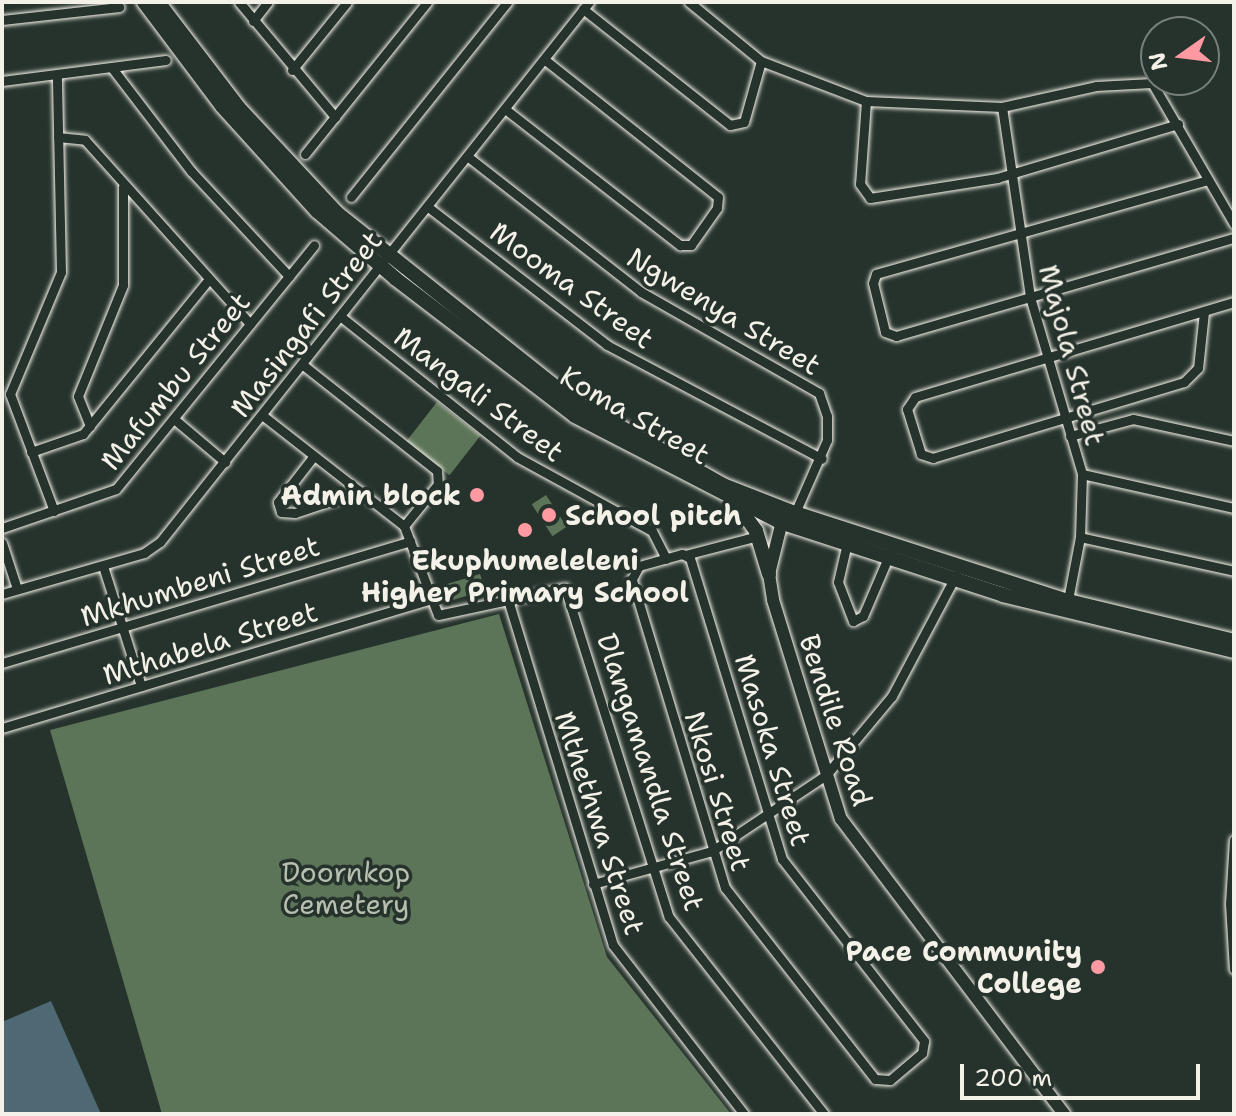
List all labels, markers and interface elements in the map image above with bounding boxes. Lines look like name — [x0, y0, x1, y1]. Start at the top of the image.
north arrow — [1140, 16, 1220, 96]
text: N — [1142, 49, 1174, 73]
street label: Mooma Street — [484, 214, 660, 356]
street label: Masingafi Street — [223, 224, 389, 424]
street label: Ngwenya Street — [621, 240, 827, 382]
street label: Majola Street — [1032, 261, 1112, 449]
street label: Mafumbu Street — [93, 285, 257, 477]
street label: Mangali Street — [388, 319, 570, 469]
street label: Koma Street — [554, 359, 716, 471]
place label: Admin block — [280, 478, 461, 512]
marker: Admin block — [468, 486, 486, 504]
place label: School pitch — [565, 498, 742, 532]
marker: School pitch — [540, 506, 558, 524]
marker: Ekuphumeleleni Higher Primary School — [516, 521, 534, 539]
street label: Mkhumbeni Street — [76, 529, 324, 633]
place label: Ekuphumeleleni Higher Primary School — [361, 543, 689, 609]
street label: Mthabela Street — [99, 594, 321, 692]
street label: Dlangamandla Street — [590, 629, 712, 915]
street label: Bendile Road — [792, 630, 880, 810]
street label: Masoka Street — [728, 650, 818, 850]
street label: Mthethwa Street — [548, 707, 652, 939]
street label: Nkosi Street — [678, 707, 758, 875]
park label: Doornkop Cemetery — [282, 855, 410, 921]
place label: Pace Community College — [845, 934, 1082, 1000]
marker: Pace Community College — [1089, 958, 1107, 976]
scale bar — [964, 1048, 1204, 1098]
text: 200 m — [974, 1062, 1052, 1094]

